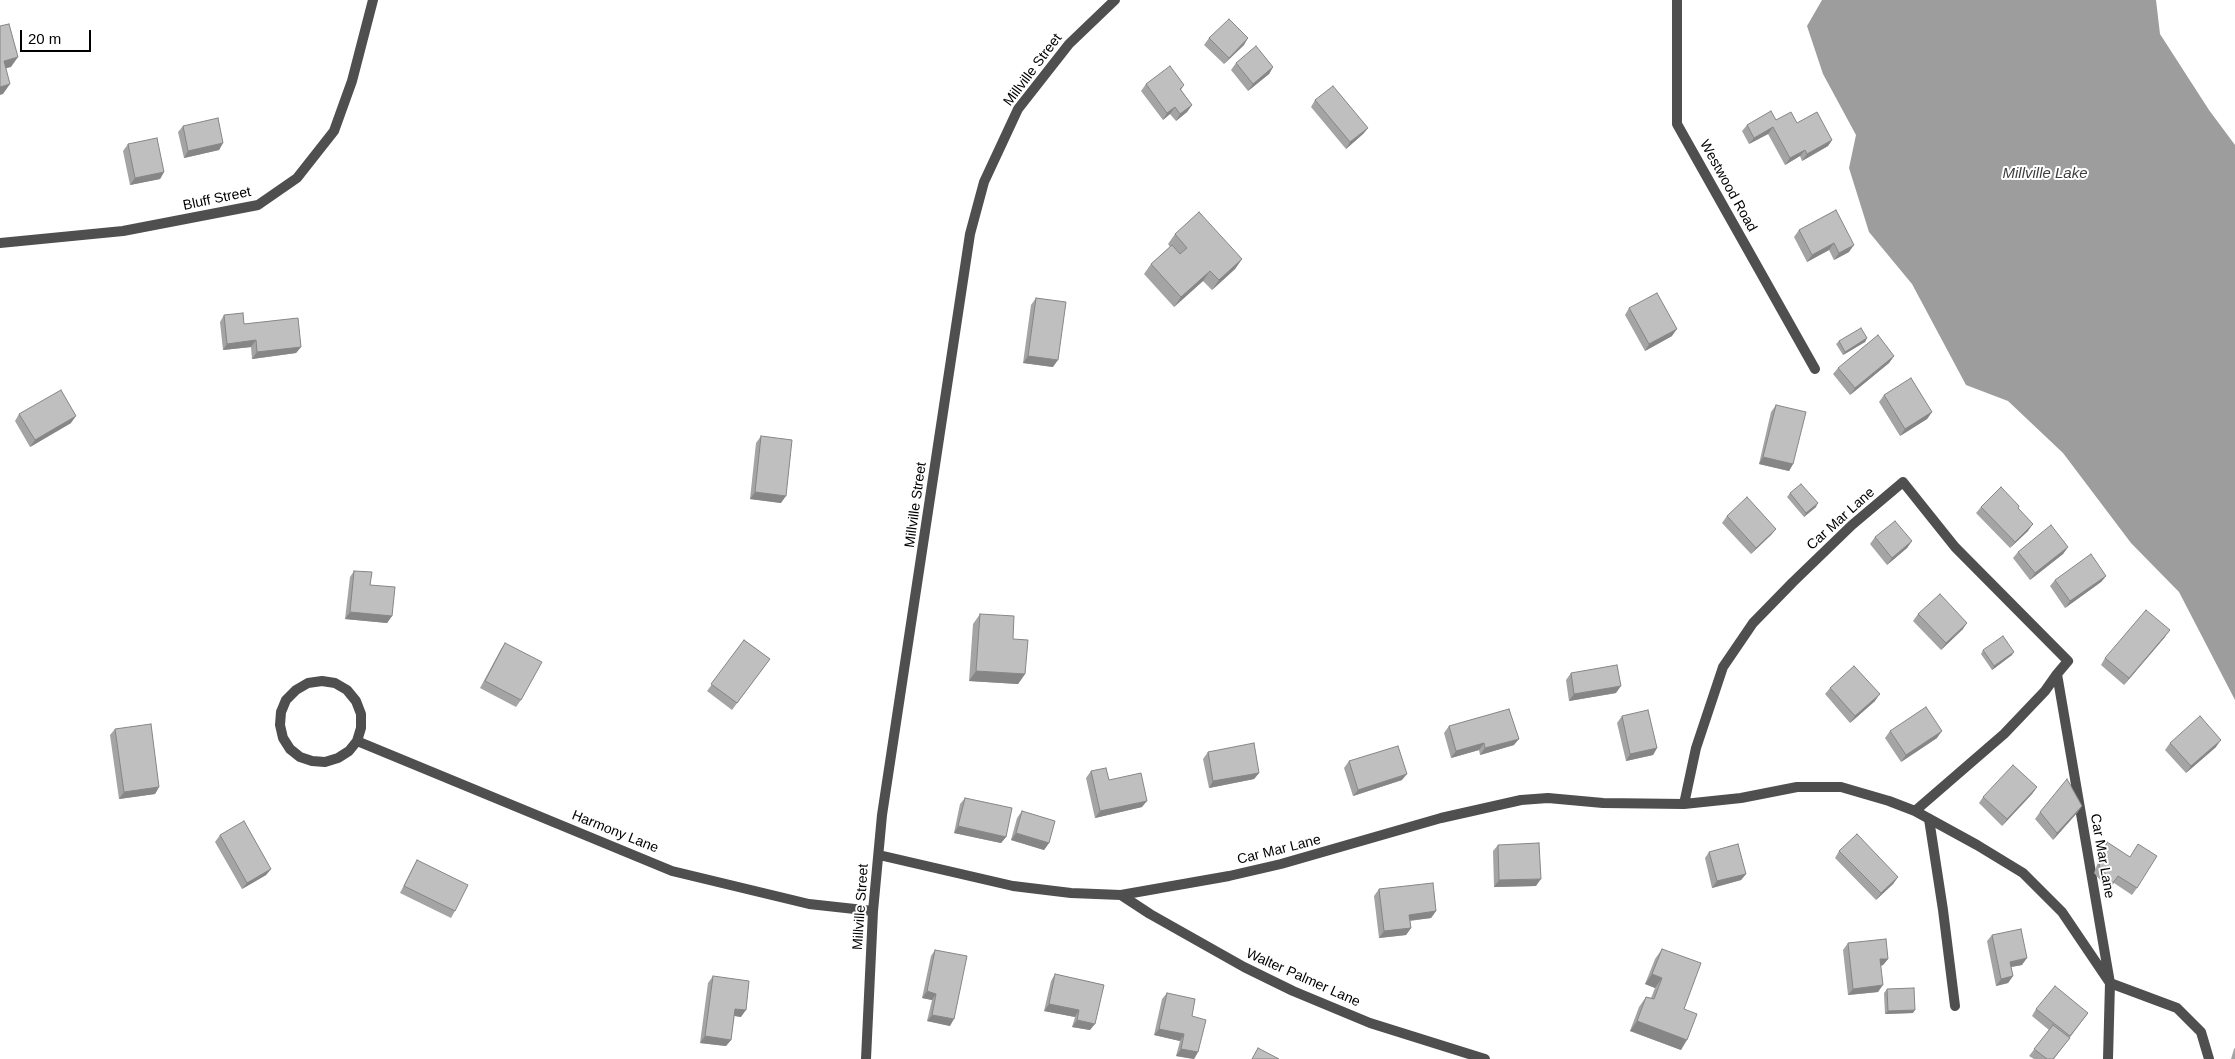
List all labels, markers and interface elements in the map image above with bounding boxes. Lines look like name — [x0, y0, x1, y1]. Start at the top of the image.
scale bar — [22, 20, 94, 52]
text: 20 m — [28, 30, 61, 47]
street label: Millville Street — [1000, 30, 1066, 110]
street label: Westwood Road — [1696, 137, 1760, 235]
water label: Millville Lake — [2002, 165, 2088, 183]
street label: Bluff Street — [182, 184, 252, 214]
street label: Millville Street — [902, 461, 930, 549]
street label: Car Mar Lane — [1804, 484, 1878, 554]
street label: Harmony Lane — [569, 807, 661, 857]
street label: Car Mar Lane — [2086, 812, 2118, 900]
street label: Car Mar Lane — [1235, 831, 1323, 869]
street label: Millville Street — [850, 863, 872, 951]
street label: Walter Palmer Lane — [1243, 945, 1363, 1011]

